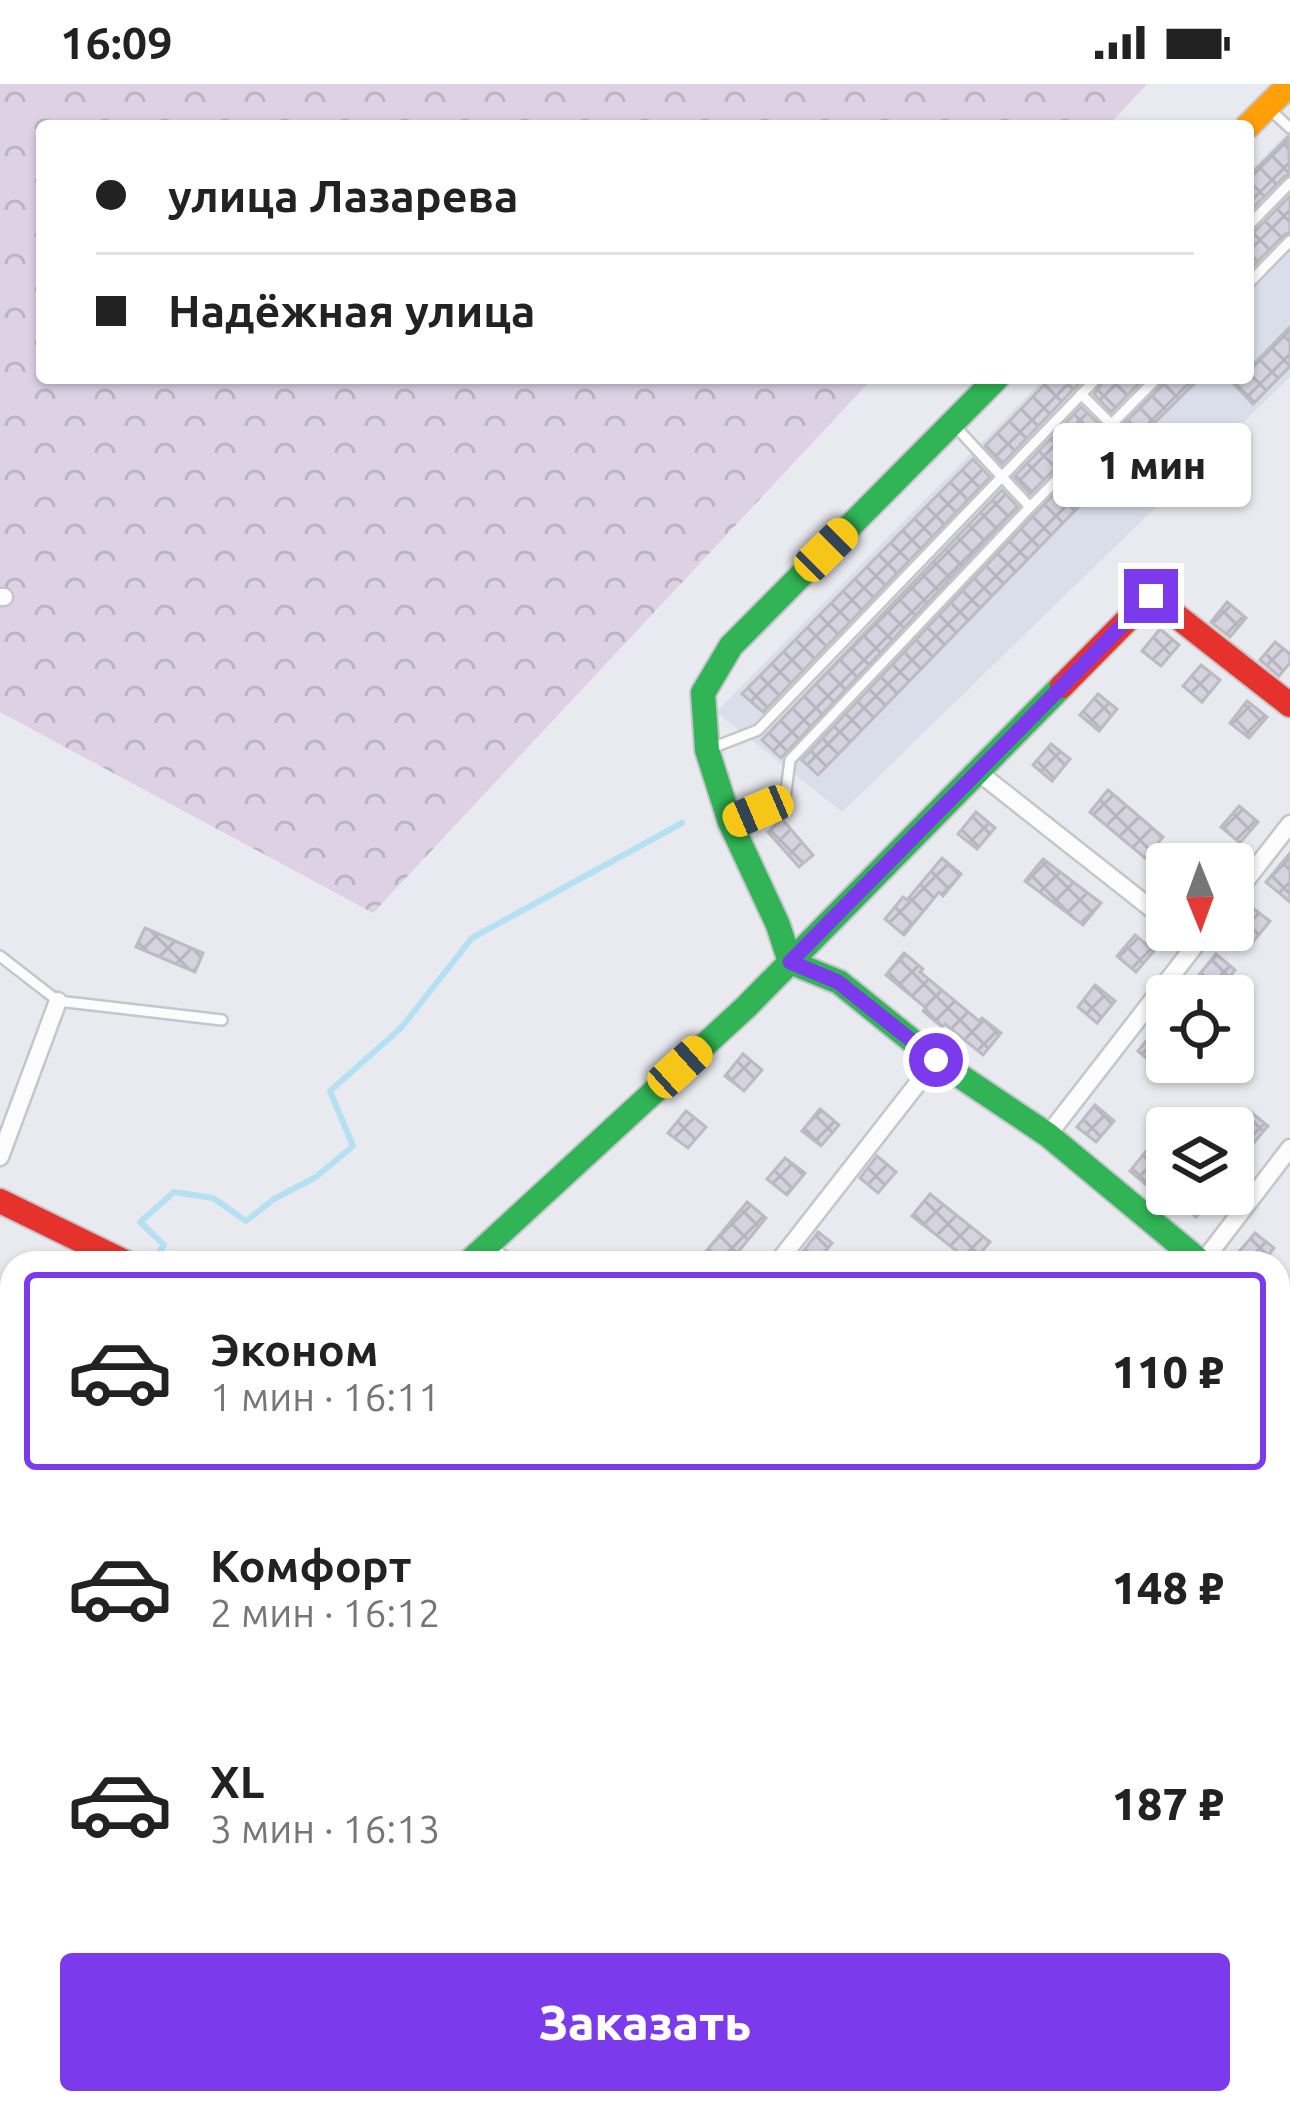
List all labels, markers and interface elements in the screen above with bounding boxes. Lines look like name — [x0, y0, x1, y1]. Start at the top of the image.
text: 16:09 — [60, 17, 173, 68]
text: улица Лазарева — [168, 170, 518, 221]
text: Надёжная улица — [168, 285, 536, 336]
callout: 1 мин — [1052, 422, 1250, 506]
text: 1 мин — [1098, 443, 1206, 486]
car — [788, 512, 864, 588]
route end — [1124, 569, 1178, 623]
car — [718, 780, 798, 842]
north arrow — [1146, 843, 1254, 951]
map controls — [1146, 843, 1254, 1215]
button: locate — [1146, 975, 1254, 1083]
car — [641, 1030, 719, 1104]
route start — [909, 1033, 963, 1087]
button: layers — [1146, 1107, 1254, 1215]
icon: car — [66, 1317, 174, 1425]
text: Эконом — [210, 1324, 379, 1375]
text: 110 ₽ — [1112, 1346, 1224, 1397]
text: 1 мин · 16:11 — [210, 1375, 440, 1418]
icon: car — [66, 1533, 174, 1641]
text: Комфорт — [210, 1540, 412, 1591]
text: 148 ₽ — [1112, 1562, 1224, 1613]
text: 2 мин · 16:12 — [210, 1591, 440, 1634]
icon: car — [66, 1749, 174, 1857]
text: XL — [210, 1756, 264, 1807]
text: 187 ₽ — [1112, 1778, 1224, 1829]
text: 3 мин · 16:13 — [210, 1807, 440, 1850]
button: Заказать — [60, 1953, 1230, 2091]

